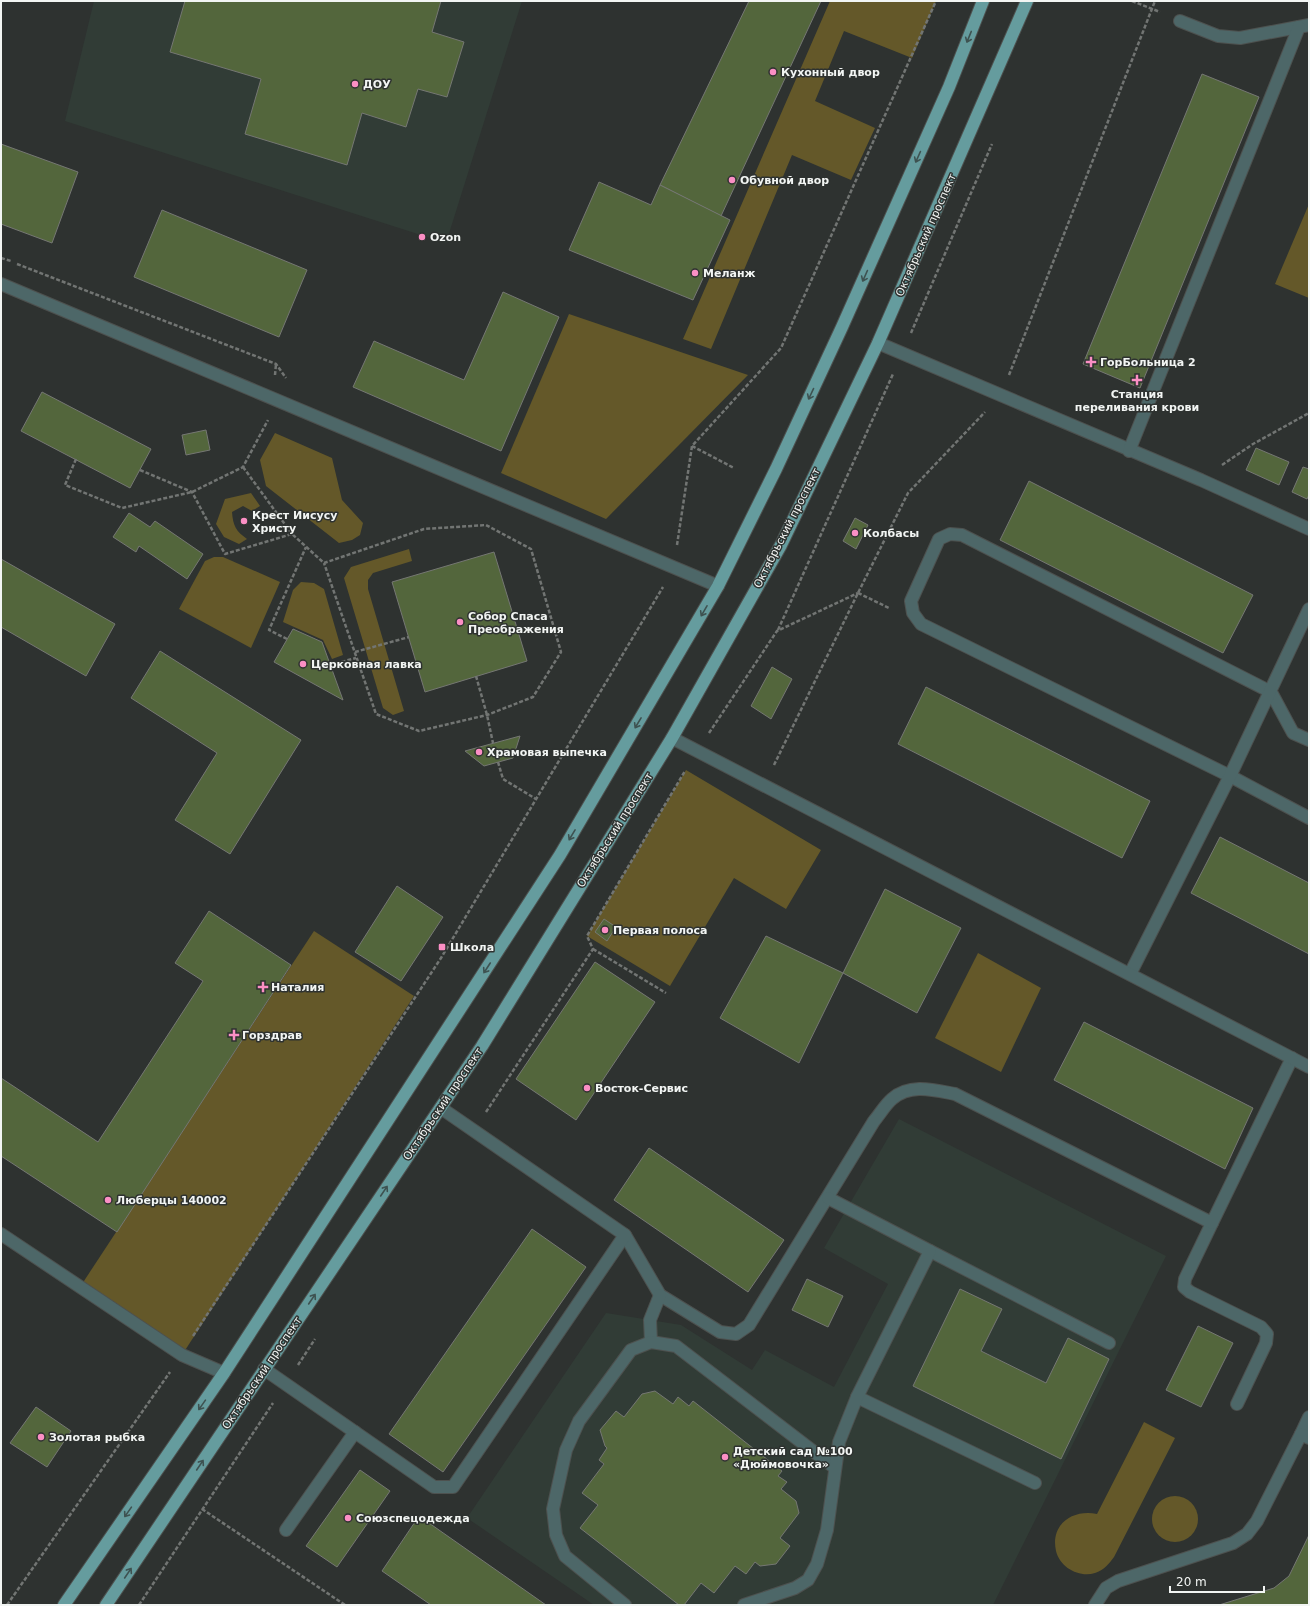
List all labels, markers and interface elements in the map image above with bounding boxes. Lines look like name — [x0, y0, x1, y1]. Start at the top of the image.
one-way arrow — [965, 31, 972, 43]
place label: Кухонный двор — [781, 66, 880, 79]
marker: Кухонный двор — [768, 67, 778, 77]
place label: ДОУ — [363, 78, 391, 91]
marker: ДОУ — [350, 79, 360, 89]
one-way arrow — [914, 150, 921, 162]
street label: Октябрьский проспект — [893, 171, 959, 298]
place label: Обувной двор — [740, 174, 829, 187]
marker: Обувной двор — [727, 175, 737, 185]
place label: Ozon — [430, 231, 461, 244]
marker: Ozon — [417, 232, 427, 242]
place label: Меланж — [703, 267, 755, 280]
marker: Меланж — [690, 268, 700, 278]
one-way arrow — [861, 269, 868, 281]
marker: ГорБольница 2 — [1085, 356, 1097, 368]
place label: ГорБольница 2 — [1100, 356, 1196, 369]
marker: Станция переливания крови — [1131, 374, 1143, 386]
one-way arrow — [807, 387, 814, 399]
place label: Станция переливания крови — [1075, 388, 1199, 414]
street label: Октябрьский проспект — [751, 465, 823, 590]
place label: Крест Иисусу Христу — [252, 509, 337, 535]
marker: Крест Иисусу Христу — [239, 516, 249, 526]
place label: Колбасы — [863, 527, 919, 540]
marker: Колбасы — [850, 528, 860, 538]
one-way arrow — [699, 605, 707, 617]
place label: Собор Спаса Преображения — [468, 610, 564, 636]
marker: Собор Спаса Преображения — [455, 617, 465, 627]
place label: Церковная лавка — [311, 658, 422, 671]
marker: Церковная лавка — [298, 659, 308, 669]
one-way arrow — [634, 717, 642, 729]
place label: Храмовая выпечка — [487, 746, 607, 759]
marker: Храмовая выпечка — [474, 747, 484, 757]
street label: Октябрьский проспект — [574, 770, 656, 890]
one-way arrow — [567, 829, 575, 841]
place label: Первая полоса — [613, 924, 708, 937]
marker: Первая полоса — [600, 925, 610, 935]
place label: Школа — [450, 941, 494, 954]
marker: Школа — [437, 942, 447, 952]
one-way arrow — [483, 962, 491, 973]
place label: Наталия — [271, 981, 324, 994]
marker: Наталия — [258, 982, 268, 992]
place label: Горздрав — [242, 1029, 302, 1042]
marker: Горздрав — [229, 1030, 239, 1040]
street label: Октябрьский проспект — [400, 1045, 486, 1163]
place label: Восток-Сервис — [595, 1082, 688, 1095]
marker: Восток-Сервис — [582, 1083, 592, 1093]
one-way arrow — [380, 1186, 388, 1197]
place label: Люберцы 140002 — [116, 1194, 227, 1207]
marker: Люберцы 140002 — [103, 1195, 113, 1205]
one-way arrow — [308, 1293, 316, 1304]
street label: Октябрьский проспект — [219, 1314, 305, 1432]
one-way arrow — [198, 1399, 206, 1410]
place label: Золотая рыбка — [49, 1431, 145, 1444]
marker: Золотая рыбка — [36, 1432, 46, 1442]
place label: Детский сад №100 «Дюймовочка» — [733, 1445, 853, 1471]
marker: Детский сад №100 «Дюймовочка» — [720, 1452, 730, 1462]
one-way arrow — [196, 1459, 204, 1470]
one-way arrow — [124, 1507, 132, 1518]
place label: Союзспецодежда — [356, 1512, 470, 1525]
marker: Союзспецодежда — [343, 1513, 353, 1523]
one-way arrow — [124, 1567, 132, 1578]
scale bar — [1170, 1568, 1264, 1594]
text: 20 m — [1176, 1575, 1207, 1589]

